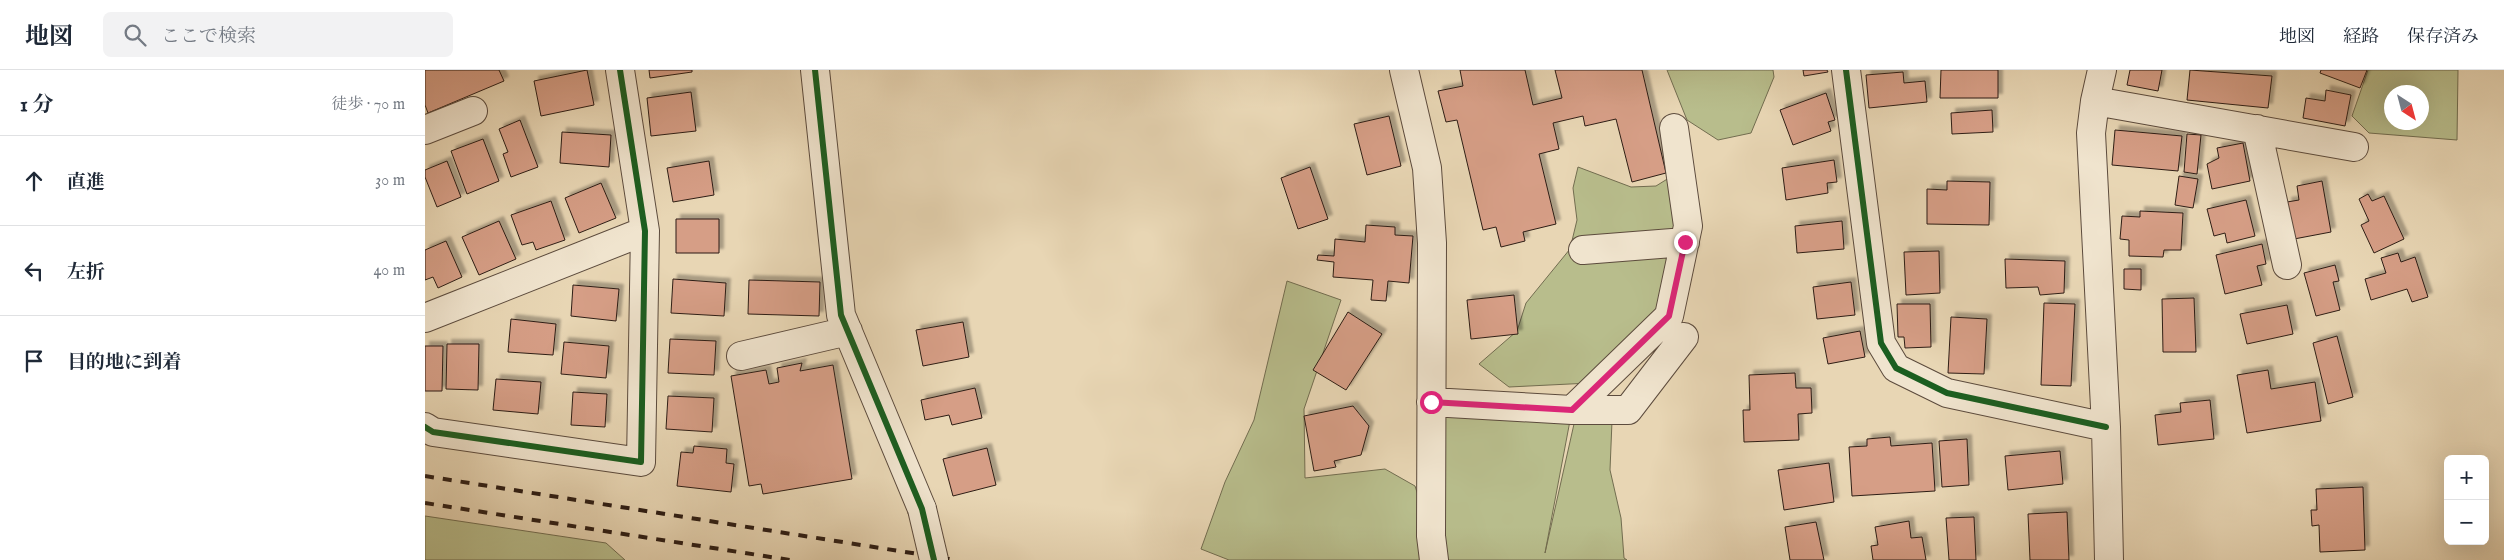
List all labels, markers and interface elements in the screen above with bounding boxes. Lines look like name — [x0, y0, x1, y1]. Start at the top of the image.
search box — [103, 12, 453, 57]
icon: search — [121, 21, 149, 49]
text: 地図 — [25, 22, 73, 53]
text: ここで検索 — [161, 25, 256, 49]
text: 地図 — [2279, 26, 2315, 49]
text: 経路 — [2343, 26, 2379, 49]
text: 保存済み — [2407, 26, 2479, 49]
north arrow — [2384, 85, 2429, 130]
text: 1 分 — [20, 92, 53, 119]
text: 徒歩 · 70 m — [331, 95, 405, 115]
icon: ahead — [20, 167, 48, 195]
text: 直進 — [67, 171, 105, 195]
text: 30 m — [375, 171, 405, 191]
route end — [1674, 231, 1697, 254]
icon: left — [20, 257, 48, 285]
text: 左折 — [67, 261, 105, 285]
text: 40 m — [373, 261, 405, 281]
icon: arrive — [20, 347, 48, 375]
text: 目的地に到着 — [67, 351, 181, 375]
route start — [1420, 391, 1443, 414]
map controls — [2444, 455, 2489, 545]
button: + — [2444, 455, 2489, 500]
button: − — [2444, 500, 2489, 545]

